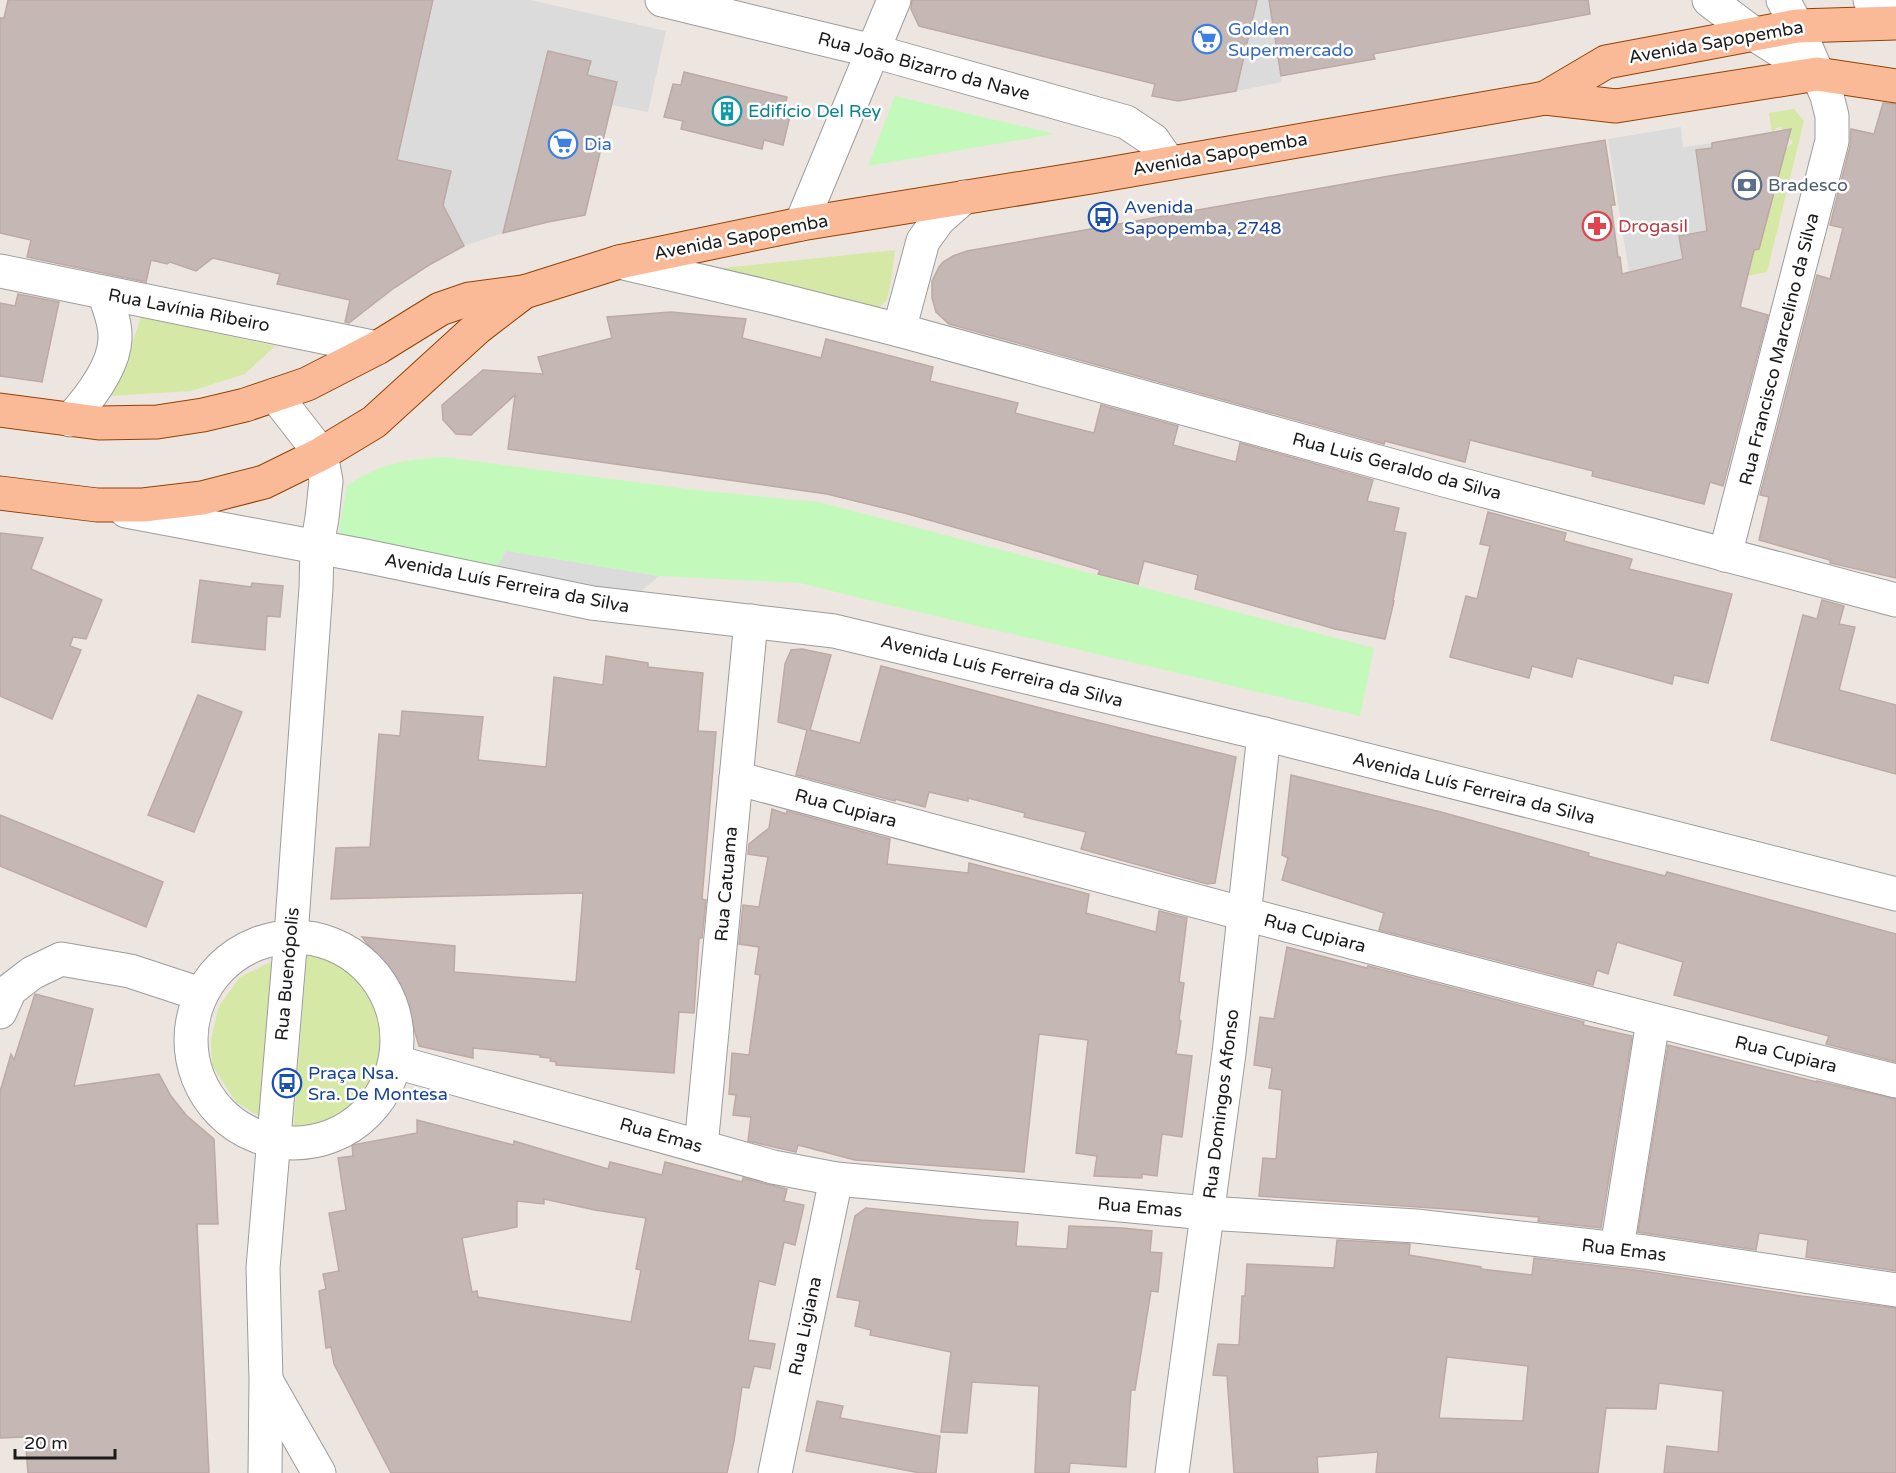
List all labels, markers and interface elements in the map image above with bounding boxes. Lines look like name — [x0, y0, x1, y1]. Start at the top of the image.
street label: Avenida Sapopemba — [1627, 16, 1805, 68]
place label: Golden Supermercado — [1228, 18, 1354, 61]
supermarket icon: Golden Supermercado — [1191, 23, 1223, 55]
street label: Rua João Bizarro da Nave — [815, 27, 1033, 105]
building icon: Edifício Del Rey — [711, 95, 743, 127]
place label: Edifício Del Rey — [748, 100, 882, 122]
supermarket icon: Dia — [547, 128, 579, 160]
street label: Avenida Sapopemba — [1131, 128, 1309, 180]
place label: Dia — [584, 133, 612, 155]
bank icon: Bradesco — [1731, 169, 1763, 201]
place label: Bradesco — [1768, 174, 1848, 196]
place label: Avenida Sapopemba, 2748 — [1124, 196, 1282, 239]
bus stop icon: Avenida Sapopemba, 2748 — [1087, 201, 1119, 233]
street label: Avenida Sapopemba — [652, 209, 830, 265]
pharmacy icon: Drogasil — [1581, 210, 1613, 242]
street label: Rua Francisco Marcelino da Silva — [1734, 211, 1824, 487]
place label: Drogasil — [1618, 215, 1688, 237]
street label: Rua Lavínia Ribeiro — [106, 284, 272, 336]
street label: Rua Luis Geraldo da Silva — [1290, 427, 1504, 505]
street label: Avenida Luís Ferreira da Silva — [383, 548, 631, 618]
street label: Avenida Luís Ferreira da Silva — [879, 630, 1125, 712]
street label: Avenida Luís Ferreira da Silva — [1351, 747, 1597, 829]
street label: Rua Cupiara — [793, 784, 899, 832]
street label: Rua Catuama — [710, 825, 742, 943]
street label: Rua Buenópolis — [270, 906, 304, 1042]
street label: Rua Cupiara — [1262, 909, 1368, 957]
street label: Rua Domingos Afonso — [1198, 1008, 1244, 1200]
street label: Rua Cupiara — [1732, 1031, 1840, 1077]
place label: Praça Nsa. Sra. De Montesa — [308, 1062, 448, 1105]
bus stop icon: Praça Nsa. Sra. De Montesa — [271, 1067, 303, 1099]
street label: Rua Emas — [617, 1113, 705, 1157]
street label: Rua Emas — [1097, 1192, 1183, 1222]
street label: Rua Emas — [1580, 1234, 1668, 1266]
street label: Rua Ligiana — [784, 1275, 826, 1377]
scale bar — [15, 1422, 116, 1460]
text: 20 m — [24, 1432, 68, 1454]

